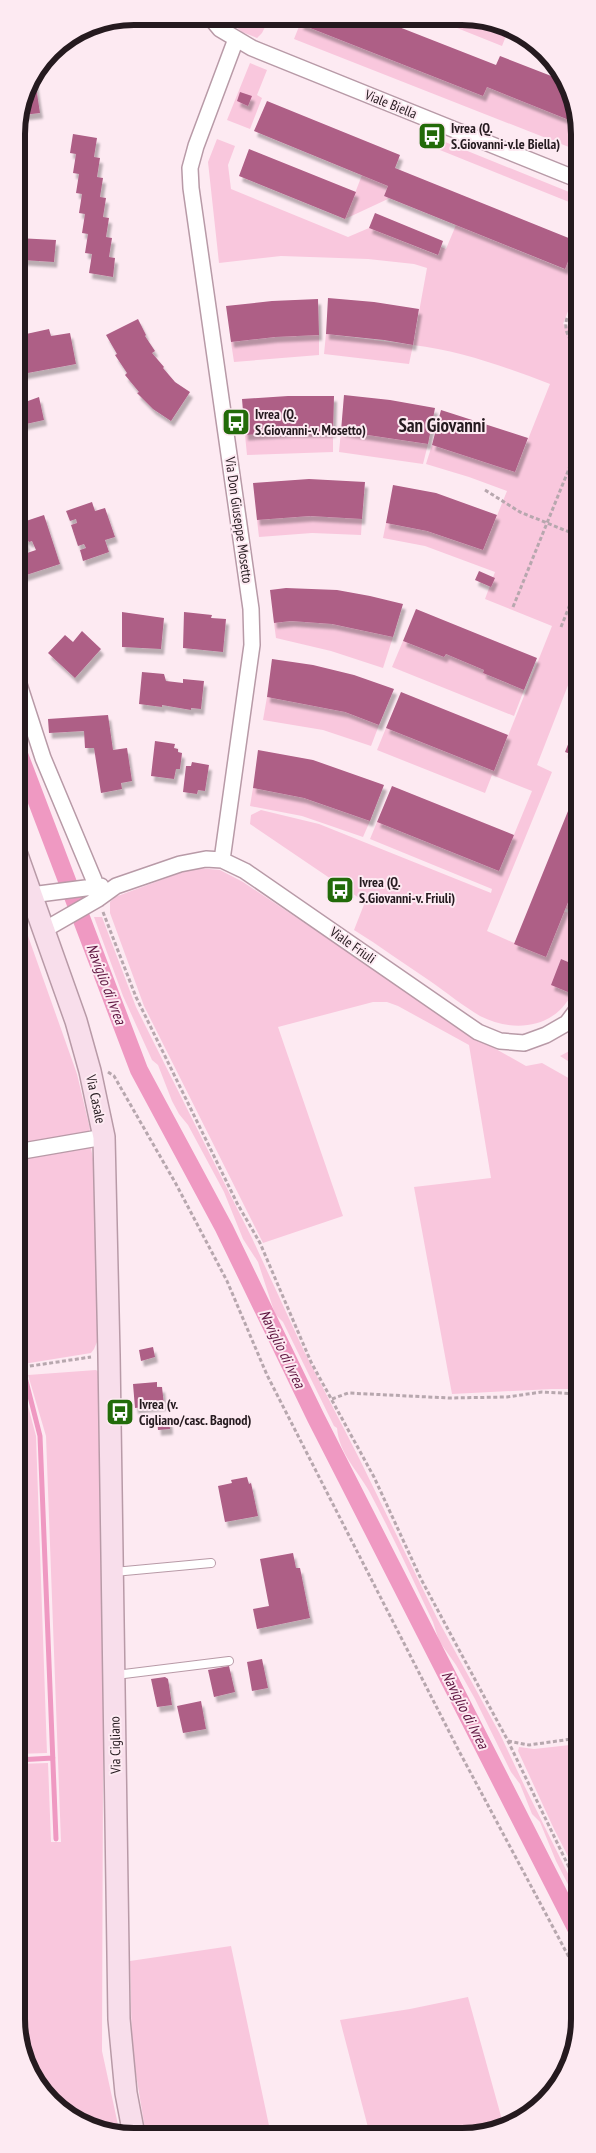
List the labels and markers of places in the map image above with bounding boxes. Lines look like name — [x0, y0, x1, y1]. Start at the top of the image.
place label: Ivrea (Q. S.Giovanni-v.le Biella) — [451, 119, 560, 153]
bus stop icon: Ivrea (Q. S.Giovanni-v.le Biella) — [417, 121, 447, 151]
place label: Ivrea (Q. S.Giovanni-v. Mosetto) — [255, 405, 366, 439]
bus stop icon: Ivrea (Q. S.Giovanni-v. Mosetto) — [221, 407, 251, 437]
place label: Ivrea (Q. S.Giovanni-v. Friuli) — [359, 873, 455, 907]
bus stop icon: Ivrea (Q. S.Giovanni-v. Friuli) — [325, 875, 355, 905]
place label: Ivrea (v. Cigliano/casc. Bagnod) — [139, 1395, 252, 1429]
bus stop icon: Ivrea (v. Cigliano/casc. Bagnod) — [105, 1397, 135, 1427]

